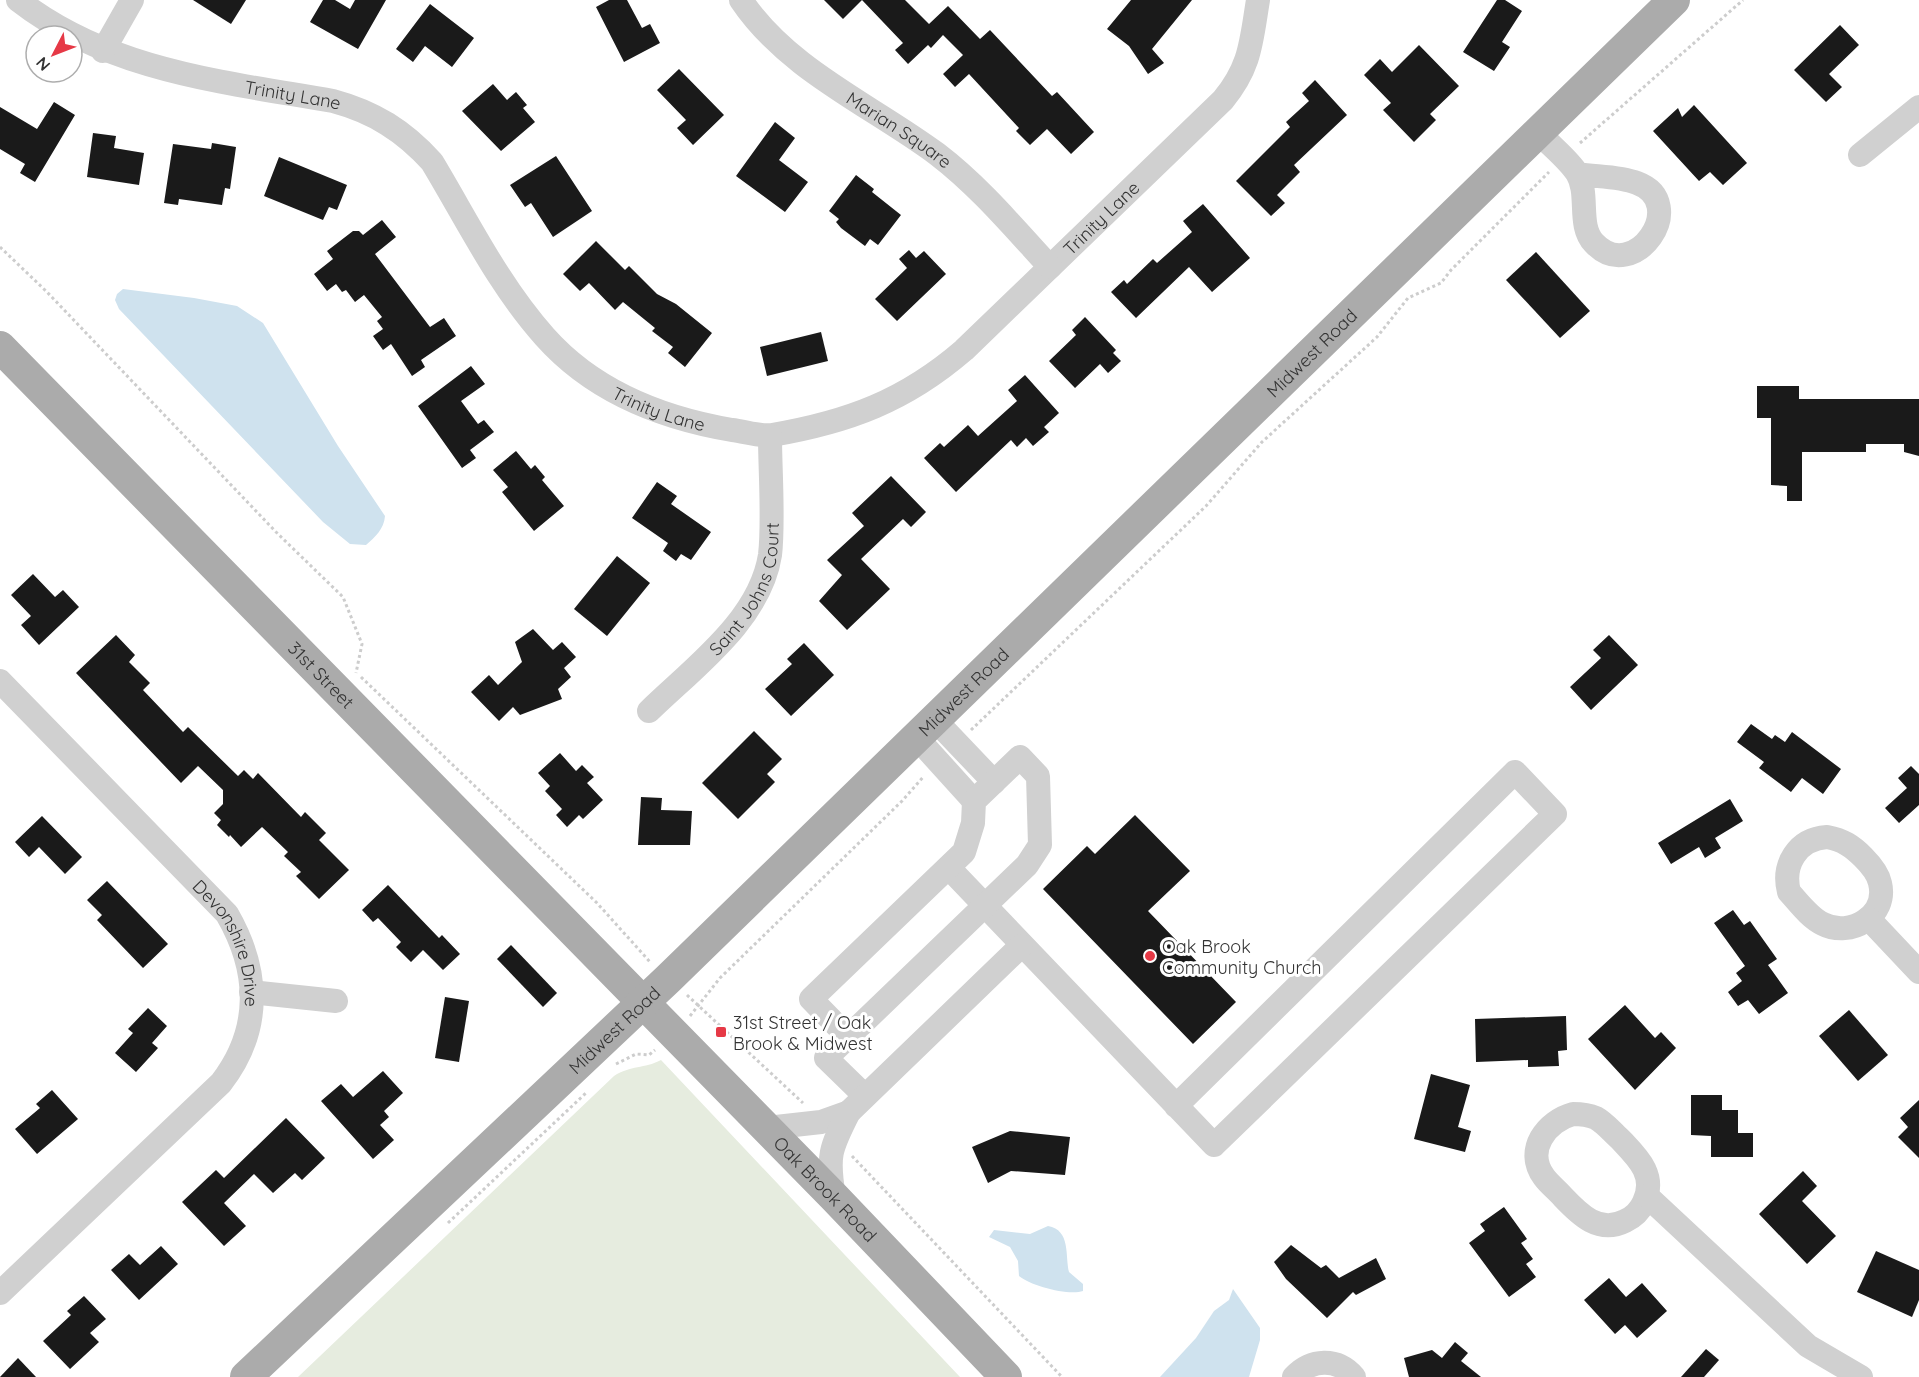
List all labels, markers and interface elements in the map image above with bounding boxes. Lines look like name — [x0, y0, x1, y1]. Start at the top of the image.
north arrow — [24, 24, 84, 84]
text: N — [31, 53, 54, 75]
street label: Trinity Lane — [243, 75, 344, 114]
street label: Marian Square — [842, 86, 957, 173]
street label: Trinity Lane — [1058, 176, 1144, 260]
street label: Midwest Road — [1261, 304, 1362, 402]
street label: Trinity Lane — [608, 381, 707, 436]
street label: Saint Johns Court — [704, 522, 783, 660]
street label: 31st Street — [284, 636, 359, 713]
street label: Midwest Road — [913, 642, 1013, 741]
street label: Devonshire Drive — [188, 874, 263, 1007]
place label: Oak Brook Community Church — [1162, 935, 1322, 979]
marker: Oak Brook Community Church — [1143, 949, 1157, 963]
street label: Midwest Road — [563, 981, 665, 1079]
place label: 31st Street / Oak Brook & Midwest — [733, 1011, 873, 1055]
marker: 31st Street / Oak Brook & Midwest — [714, 1025, 728, 1039]
street label: Oak Brook Road — [769, 1131, 882, 1246]

